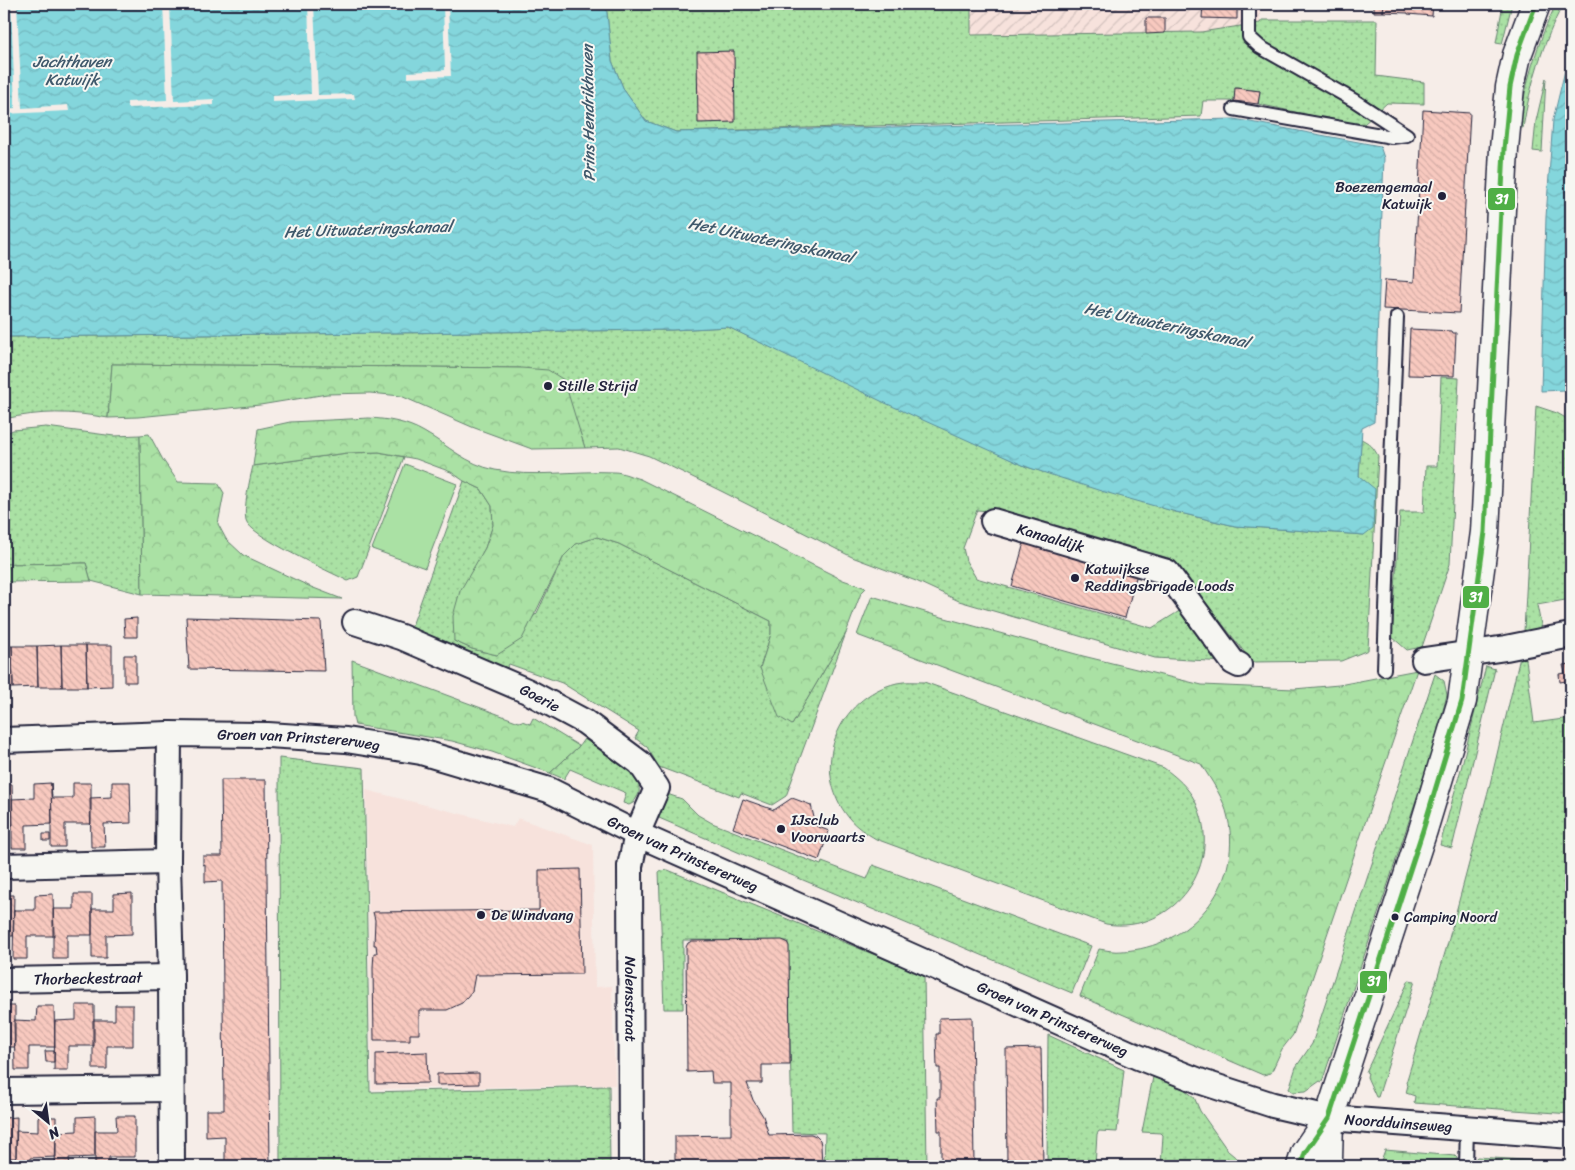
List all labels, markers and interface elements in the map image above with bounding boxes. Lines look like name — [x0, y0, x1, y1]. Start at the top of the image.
water label: Prins Hendrikhaven — [572, 42, 604, 182]
water label: Jachthaven Katwijk — [33, 47, 114, 94]
place label: Boezemgemaal Katwijk — [1335, 174, 1433, 217]
line badge: 31 — [1487, 187, 1516, 211]
text: 31 — [1494, 187, 1509, 212]
marker: Boezemgemaal Katwijk — [1436, 190, 1448, 202]
water label: Het Uitwateringskanaal — [686, 208, 859, 272]
water label: Het Uitwateringskanaal — [284, 211, 456, 246]
water label: Het Uitwateringskanaal — [1082, 293, 1255, 357]
place label: Stille Strijd — [558, 373, 638, 399]
marker: Stille Strijd — [542, 380, 554, 392]
street label: Kanaaldijk — [1014, 516, 1087, 560]
place label: Katwijkse Reddingsbrigade Loods — [1085, 556, 1234, 599]
marker: Katwijkse Reddingsbrigade Loods — [1069, 572, 1081, 584]
line badge: 31 — [1462, 585, 1490, 609]
text: 31 — [1468, 585, 1483, 610]
street label: Goerie — [516, 676, 565, 720]
street label: Groen van Prinstererweg — [217, 721, 382, 758]
place label: IJsclub Voorwaarts — [790, 807, 865, 850]
street label: Groen van Prinstererweg — [603, 808, 762, 899]
marker: IJsclub Voorwaarts — [775, 823, 787, 835]
place label: De Windvang — [491, 902, 574, 928]
place label: Camping Noord — [1404, 905, 1499, 930]
marker: De Windvang — [475, 909, 487, 921]
marker: Camping Noord — [1390, 912, 1400, 922]
street label: Nolensstraat — [617, 956, 644, 1042]
street label: Thorbeckestraat — [34, 965, 143, 992]
text: 31 — [1366, 969, 1381, 994]
line badge: 31 — [1359, 970, 1388, 994]
street label: Groen van Prinstererweg — [973, 974, 1132, 1064]
north arrow — [22, 1098, 72, 1148]
street label: Noordduinseweg — [1344, 1106, 1454, 1140]
text: N — [43, 1119, 65, 1146]

